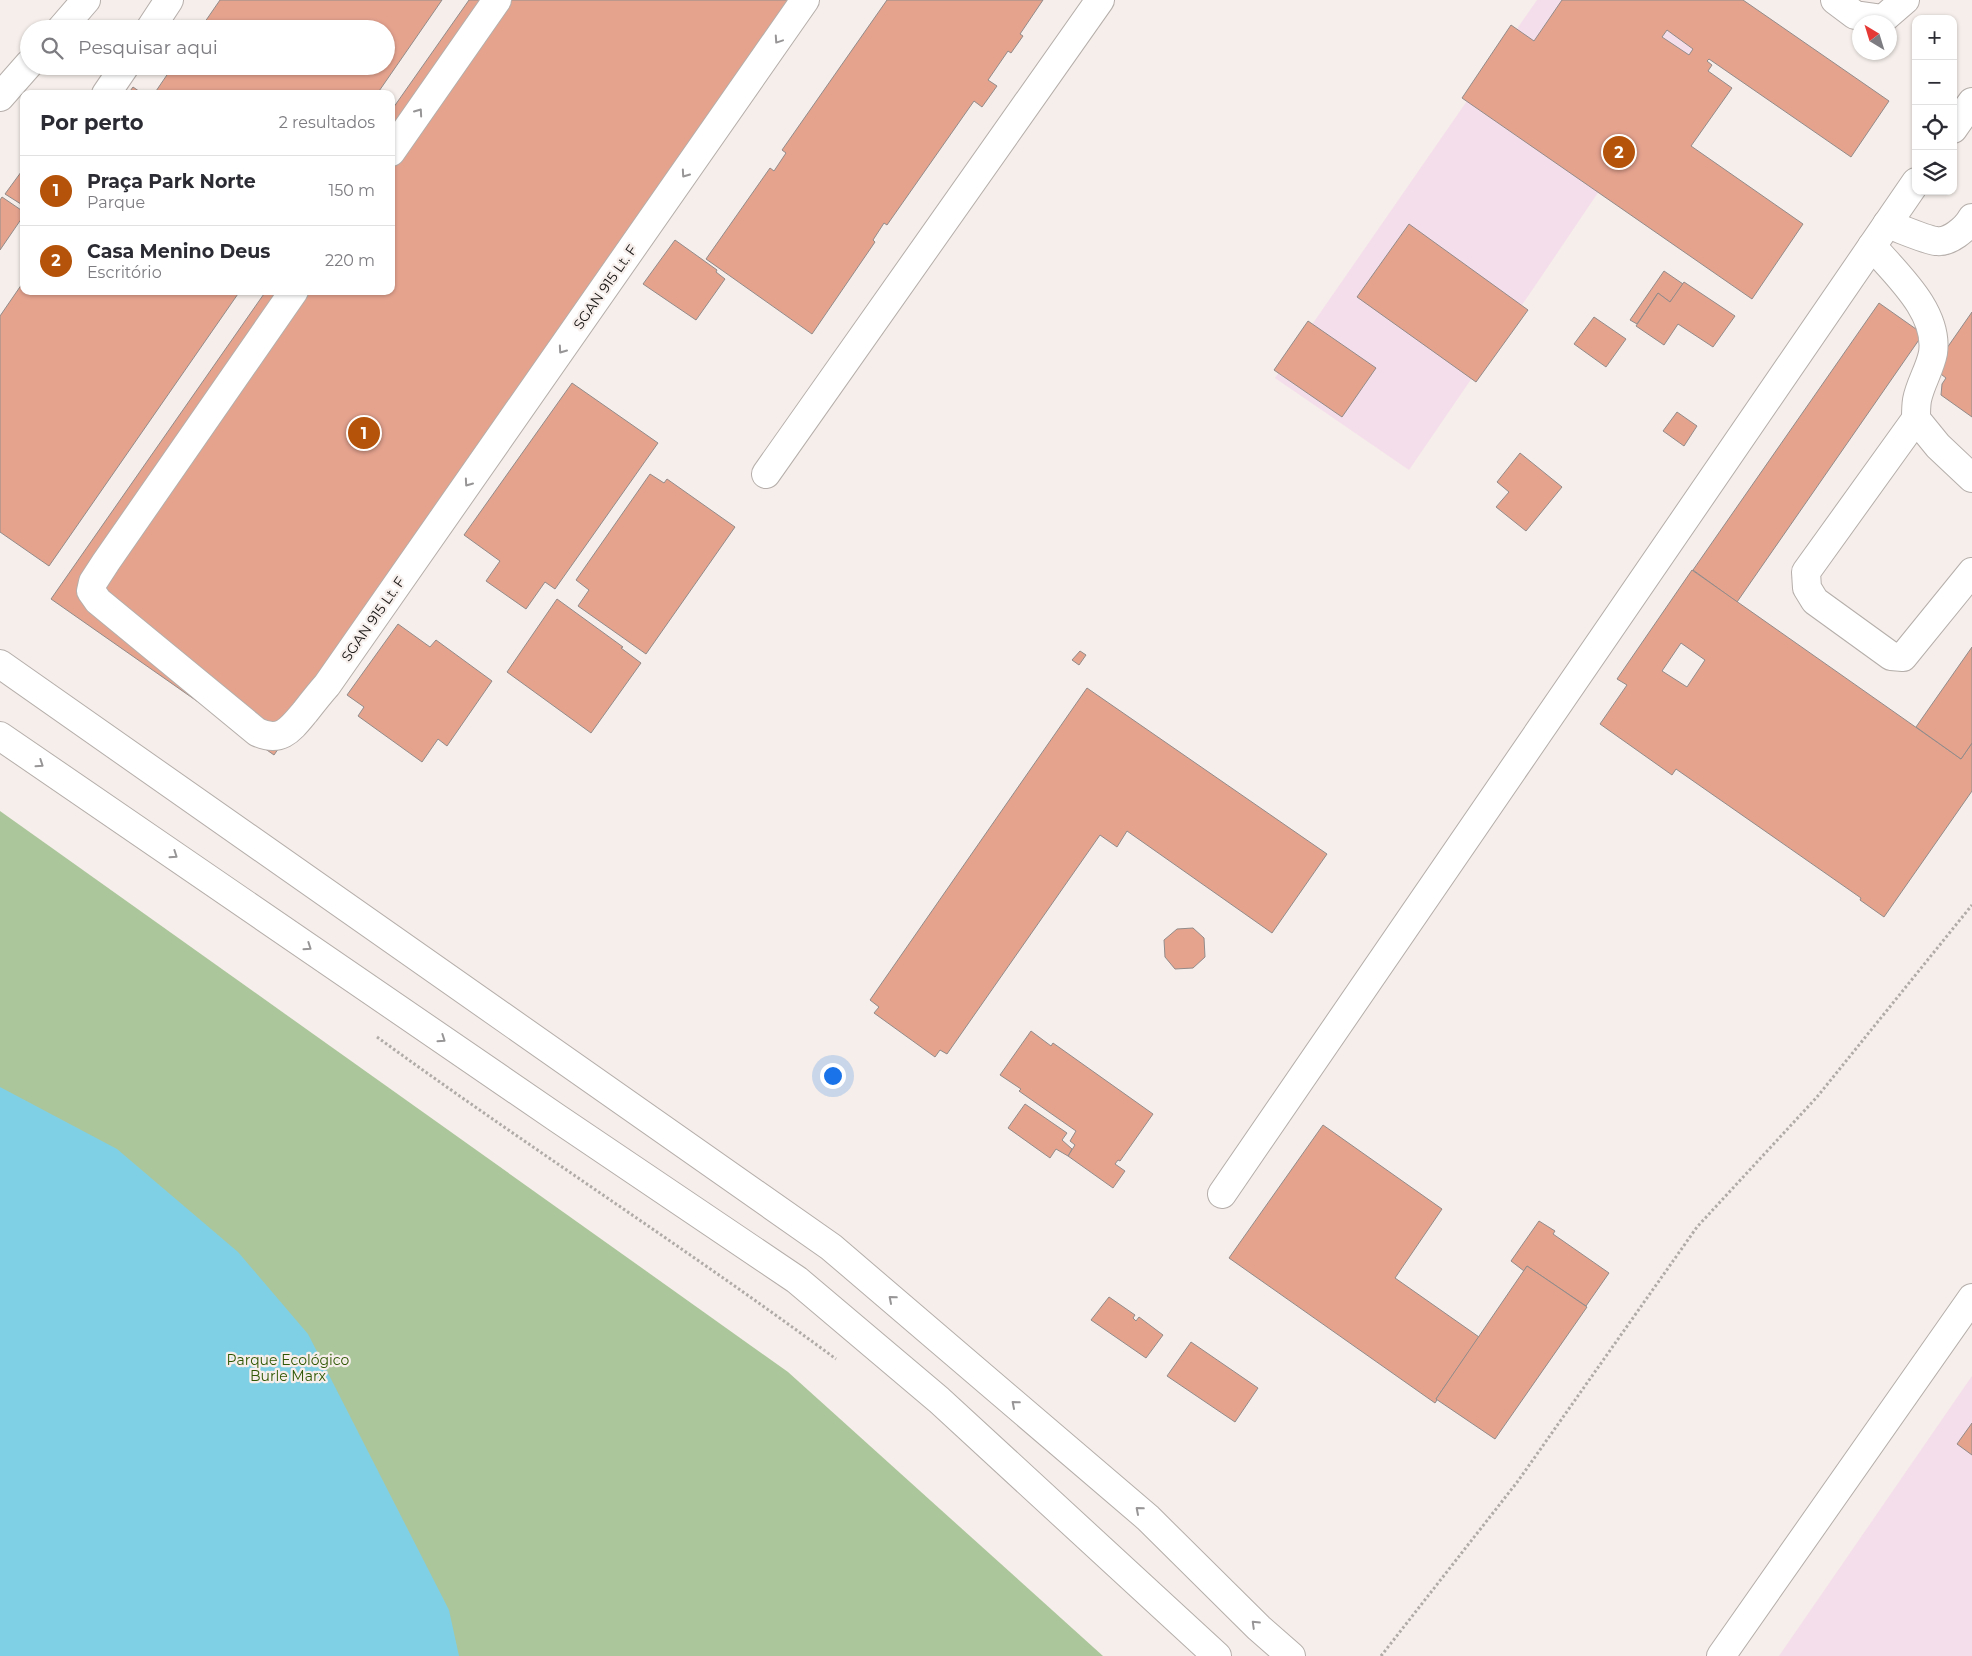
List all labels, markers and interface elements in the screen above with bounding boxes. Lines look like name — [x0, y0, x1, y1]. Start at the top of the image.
north arrow — [1852, 15, 1897, 60]
map controls — [1912, 15, 1957, 195]
button: + — [1912, 15, 1957, 60]
search box — [20, 20, 395, 75]
icon: search — [38, 34, 66, 62]
one-way arrow — [775, 34, 784, 44]
text: Pesquisar aqui — [78, 36, 218, 59]
button: − — [1912, 60, 1957, 105]
button: locate — [1912, 105, 1957, 150]
one-way arrow — [413, 108, 422, 117]
text: Por perto — [40, 110, 144, 135]
text: 2 resultados — [279, 113, 375, 132]
pin: 2 — [1603, 133, 1635, 171]
button: layers — [1912, 150, 1957, 195]
one-way arrow — [682, 168, 691, 177]
text: Praça Park Norte — [87, 170, 256, 193]
text: 1 — [53, 181, 59, 200]
text: 150 m — [328, 181, 375, 200]
text: Parque — [87, 193, 145, 212]
text: Casa Menino Deus — [87, 240, 270, 263]
street label: SGAN 915 Lt. F — [569, 241, 641, 333]
text: 2 — [51, 251, 61, 270]
text: 220 m — [325, 251, 375, 270]
text: Escritório — [87, 263, 162, 282]
one-way arrow — [559, 344, 568, 354]
pin: 1 — [348, 414, 380, 452]
one-way arrow — [465, 477, 474, 487]
street label: SGAN 915 Lt. F — [337, 573, 409, 665]
one-way arrow — [35, 757, 44, 767]
one-way arrow — [169, 849, 178, 859]
one-way arrow — [302, 941, 312, 950]
one-way arrow — [436, 1033, 446, 1042]
your location — [820, 1063, 846, 1089]
one-way arrow — [888, 1295, 897, 1304]
park label: Parque Ecológico Burle Marx — [227, 1351, 350, 1385]
one-way arrow — [1012, 1401, 1021, 1410]
one-way arrow — [1135, 1507, 1144, 1516]
one-way arrow — [1251, 1621, 1260, 1630]

